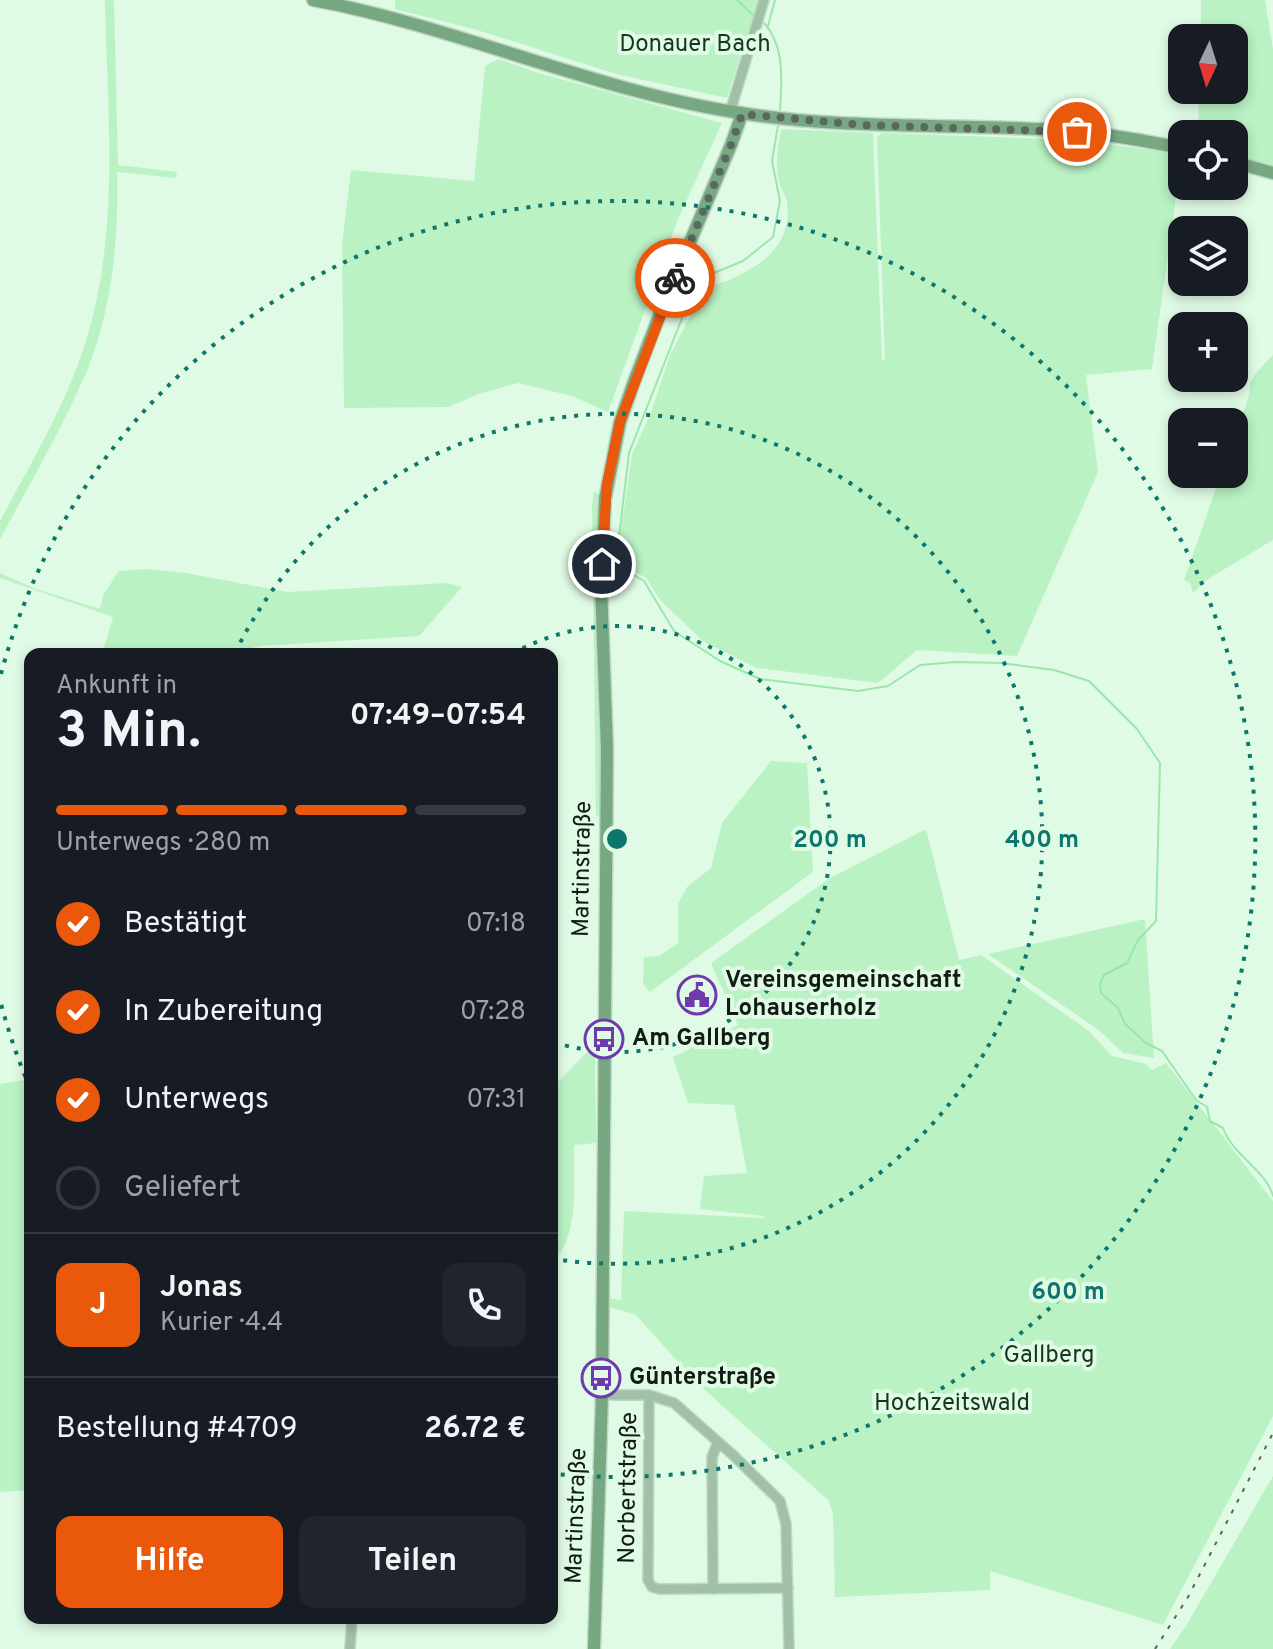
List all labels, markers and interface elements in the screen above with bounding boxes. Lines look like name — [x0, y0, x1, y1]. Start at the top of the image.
north arrow — [1168, 24, 1248, 104]
map controls — [1168, 24, 1248, 488]
park label: Donauer Bach — [619, 30, 771, 60]
pin — [1043, 98, 1111, 166]
icon: bag — [1055, 110, 1099, 154]
button: locate — [1168, 120, 1248, 200]
button: layers — [1168, 216, 1248, 296]
courier — [635, 238, 715, 318]
icon: bike — [653, 256, 697, 300]
button: + — [1168, 312, 1248, 392]
button: − — [1168, 408, 1248, 488]
pin — [568, 530, 636, 598]
icon: home — [580, 542, 624, 586]
text: Ankunft in — [56, 670, 177, 703]
text: 07:49–07:54 — [350, 698, 526, 735]
text: 3 Min. — [56, 700, 201, 766]
street label: Martinstraße — [567, 801, 599, 937]
centre of rings — [603, 825, 631, 853]
text: 200 m — [793, 826, 867, 856]
text: 400 m — [1005, 826, 1079, 856]
text: Unterwegs · 280 m — [56, 827, 270, 860]
icon: check — [56, 902, 100, 946]
text: Bestätigt — [124, 906, 247, 943]
text: 07:18 — [466, 908, 526, 941]
place label: Vereinsgemeinschaft Lohauserholz — [725, 966, 961, 1024]
public building icon: Vereinsgemeinschaft Lohauserholz — [676, 974, 718, 1016]
icon: check — [56, 990, 100, 1034]
text: In Zubereitung — [124, 994, 323, 1031]
text: 07:28 — [460, 996, 526, 1029]
bus stop icon: Am Gallberg — [583, 1018, 625, 1060]
place label: Am Gallberg — [632, 1024, 771, 1054]
icon: check — [56, 1078, 100, 1122]
text: Unterwegs — [124, 1082, 269, 1119]
text: 07:31 — [466, 1084, 526, 1117]
text: Geliefert — [124, 1170, 241, 1207]
button: phone — [442, 1263, 526, 1347]
text: Jonas — [160, 1270, 243, 1307]
text: 600 m — [1031, 1278, 1105, 1308]
text: J — [90, 1287, 106, 1324]
text: Kurier · 4.4 — [160, 1307, 283, 1340]
park label: Gallberg — [1004, 1341, 1095, 1371]
bus stop icon: Günterstraße — [580, 1357, 622, 1399]
place label: Günterstraße — [629, 1363, 776, 1393]
park label: Hochzeitswald — [874, 1389, 1030, 1419]
text: Bestellung #4709 — [56, 1411, 298, 1448]
text: 26.72 € — [424, 1411, 526, 1448]
street label: Norbertstraße — [613, 1412, 645, 1564]
street label: Martinstraße — [560, 1447, 594, 1585]
button: Hilfe — [56, 1516, 283, 1608]
button: Teilen — [299, 1516, 526, 1608]

